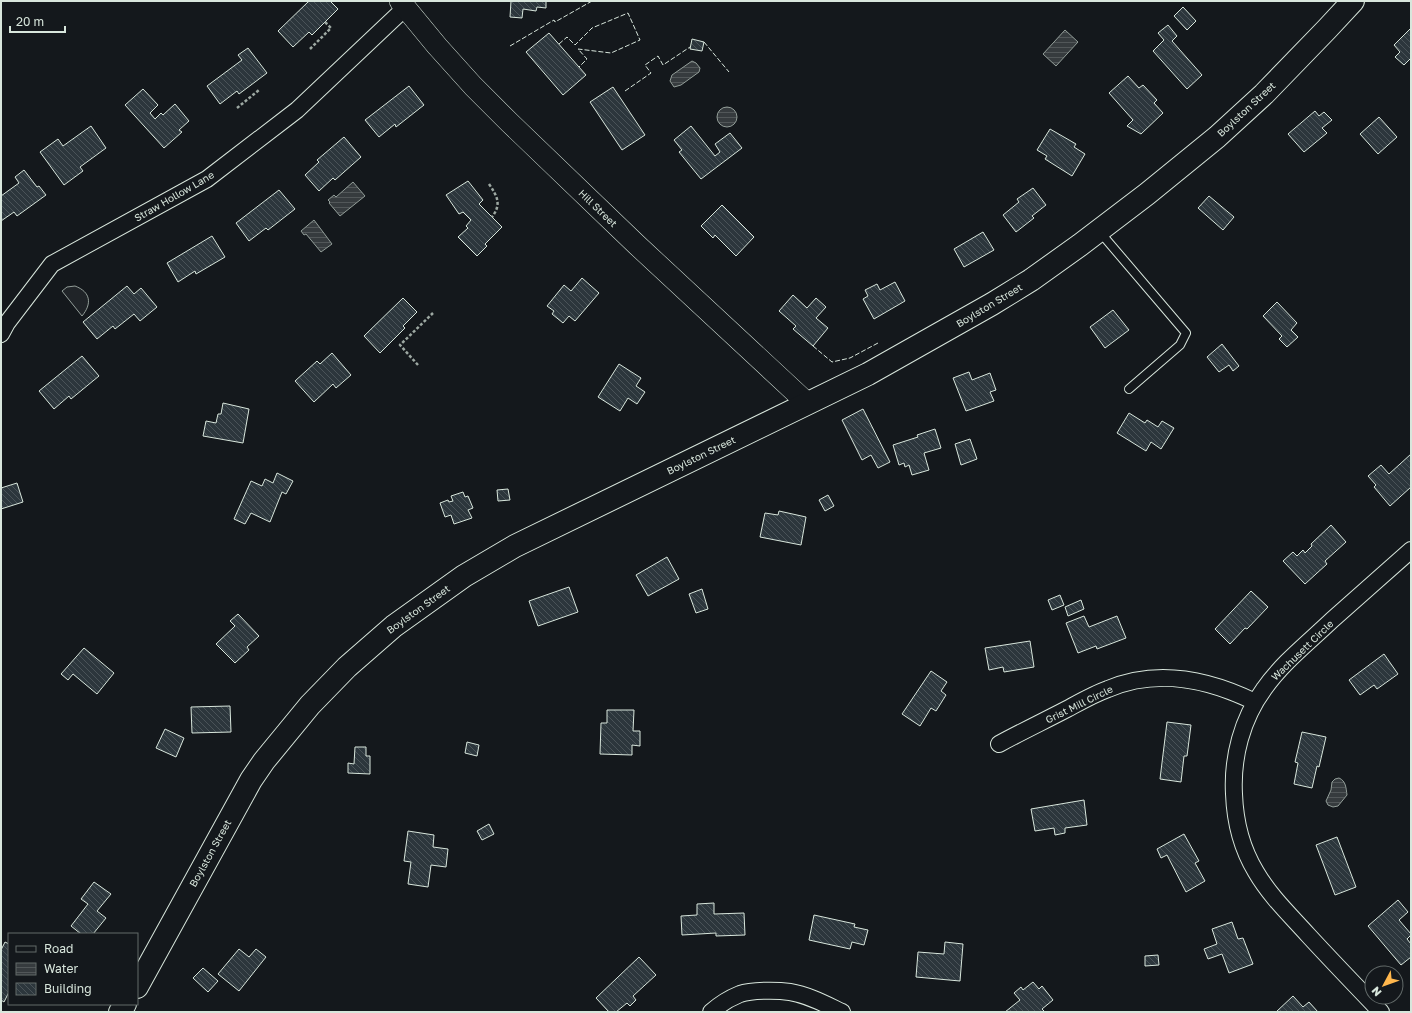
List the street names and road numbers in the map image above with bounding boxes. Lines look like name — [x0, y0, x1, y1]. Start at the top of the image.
street label: Boylston Street — [1215, 79, 1277, 139]
street label: Straw Hollow Lane — [132, 168, 216, 224]
street label: Hill Street — [576, 187, 620, 229]
street label: Boylston Street — [954, 281, 1024, 329]
street label: Boylston Street — [665, 433, 737, 477]
street label: Boylston Street — [384, 582, 452, 636]
street label: Wachusett Circle — [1268, 617, 1336, 683]
street label: Grist Mill Circle — [1043, 682, 1115, 725]
street label: Boylston Street — [187, 817, 233, 889]

